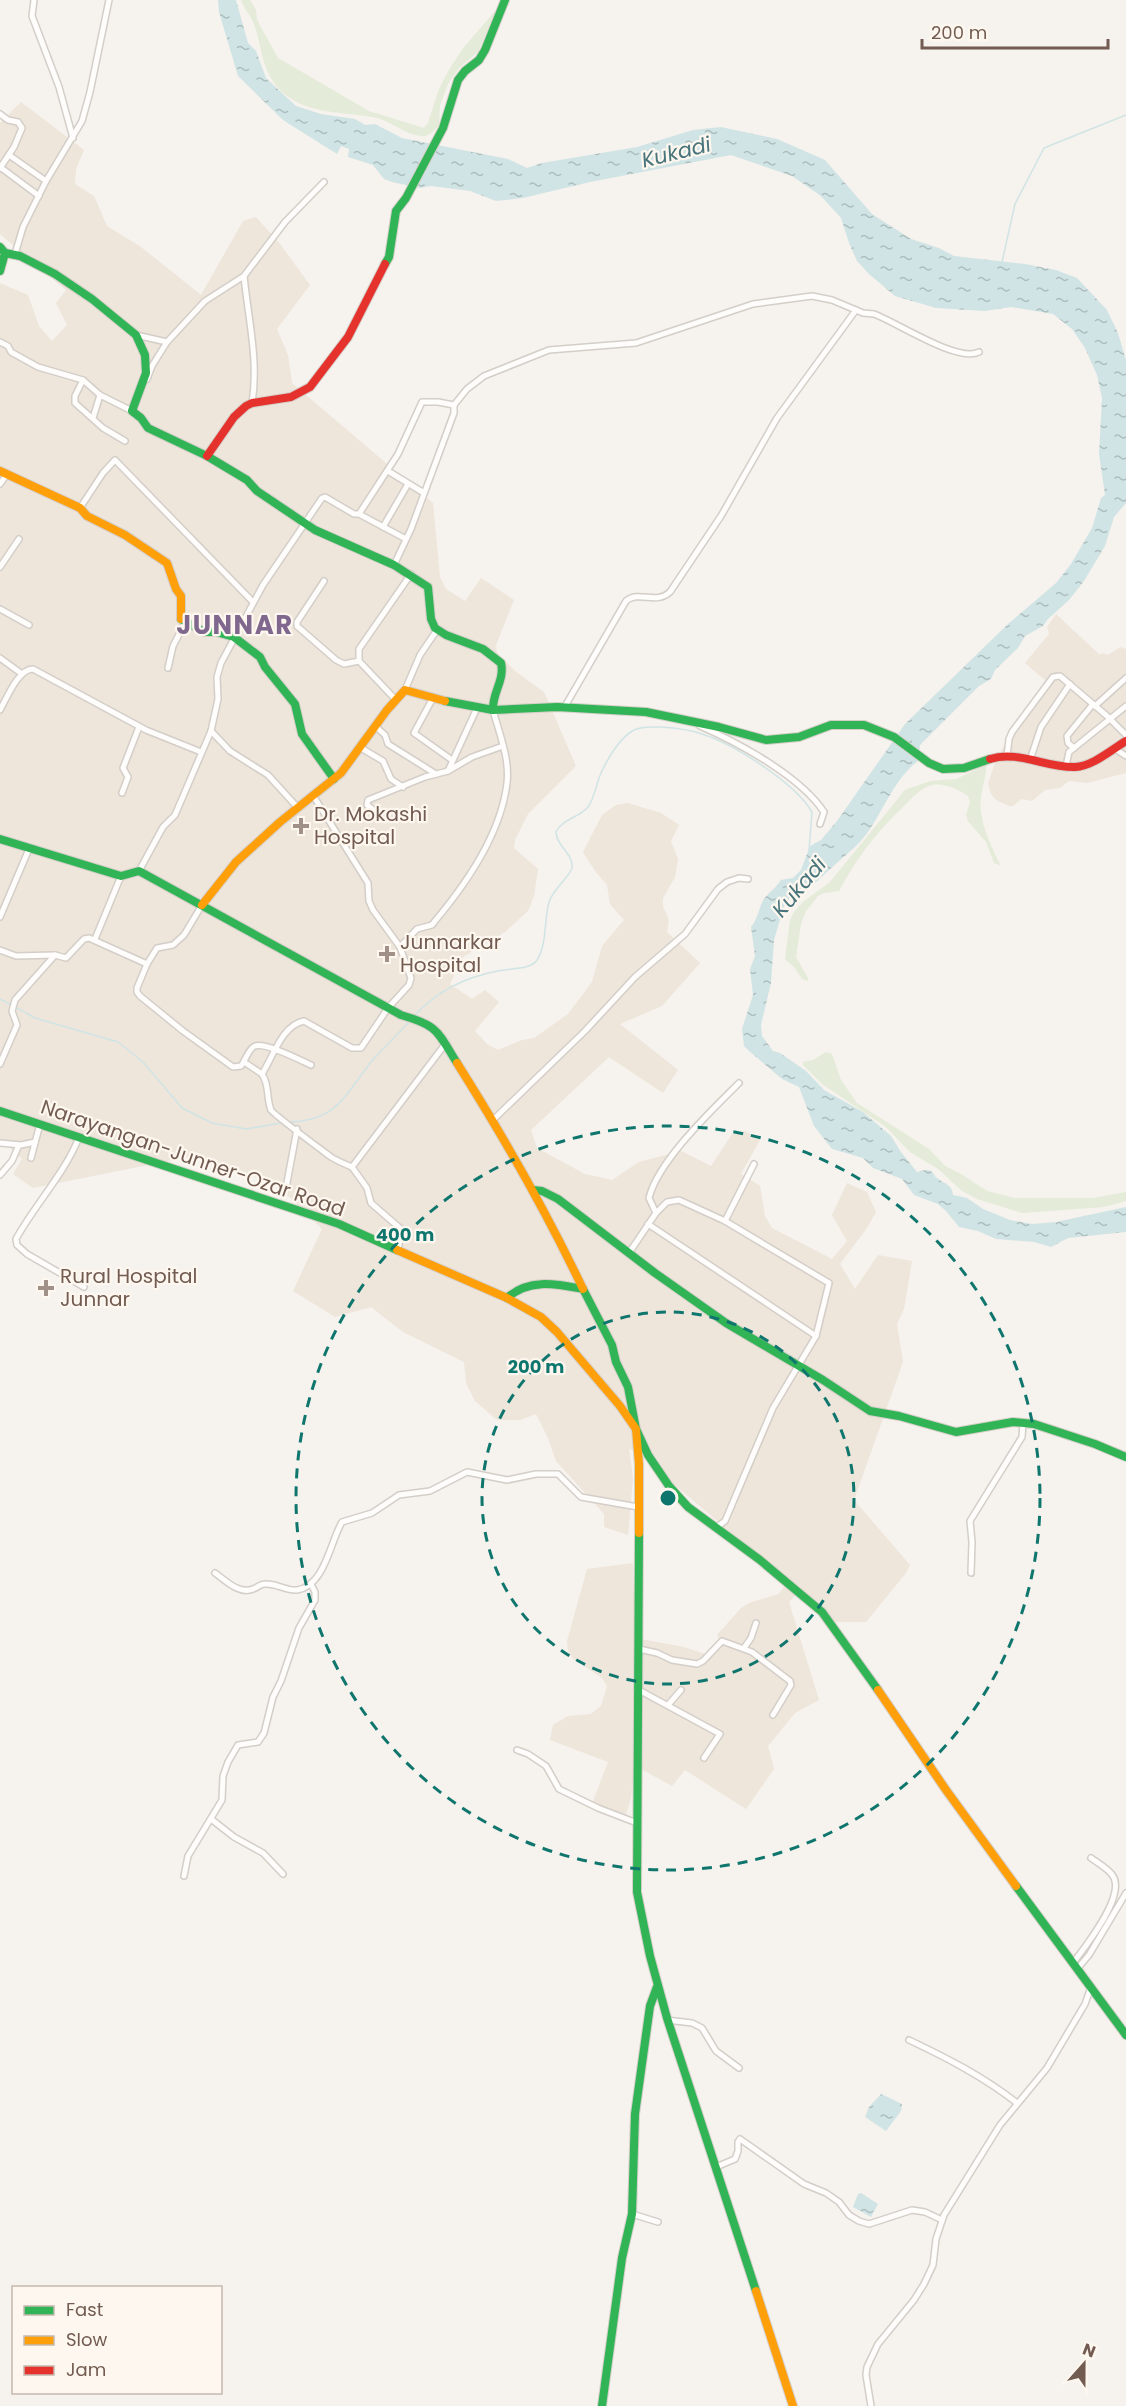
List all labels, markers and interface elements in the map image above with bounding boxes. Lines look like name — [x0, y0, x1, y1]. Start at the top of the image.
scale bar — [922, 12, 1108, 50]
text: 200 m — [931, 20, 987, 45]
water label: Kukadi — [638, 129, 714, 175]
district label: JUNNAR — [176, 607, 294, 643]
place label: Dr. Mokashi Hospital — [314, 800, 427, 851]
marker: Dr. Mokashi Hospital — [292, 817, 310, 835]
water label: Kukadi — [765, 850, 833, 923]
place label: Junnarkar Hospital — [400, 928, 501, 979]
marker: Junnarkar Hospital — [378, 945, 396, 963]
street label: Narayangan-Junner-Ozar Road — [37, 1093, 349, 1223]
text: 400 m — [376, 1222, 434, 1247]
place label: Rural Hospital Junnar — [60, 1262, 197, 1313]
marker: Rural Hospital Junnar — [37, 1279, 55, 1297]
text: 200 m — [508, 1354, 564, 1379]
centre of rings — [658, 1488, 678, 1508]
legend — [12, 2286, 222, 2394]
text: Fast — [66, 2297, 103, 2322]
text: Slow — [66, 2327, 108, 2352]
north arrow — [1054, 2334, 1114, 2394]
text: N — [1079, 2338, 1099, 2363]
text: Jam — [66, 2357, 106, 2382]

